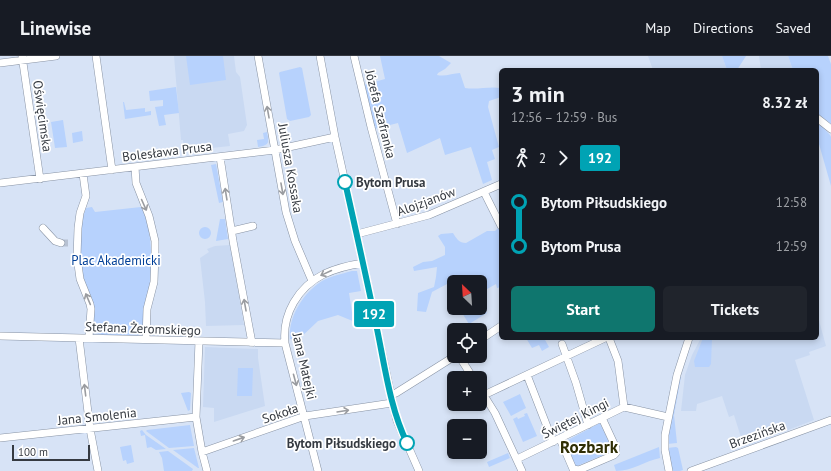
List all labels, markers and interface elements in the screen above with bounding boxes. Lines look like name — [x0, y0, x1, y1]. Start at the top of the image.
text: Linewise — [20, 16, 91, 40]
text: Map — [645, 19, 671, 37]
text: Directions — [693, 19, 753, 37]
text: Saved — [775, 19, 811, 37]
street label: Józefa Szafranka — [361, 67, 400, 160]
street label: Oświęcimska — [29, 79, 56, 153]
text: 3 min — [511, 80, 565, 108]
text: 8.32 zł — [762, 93, 807, 112]
one-way arrow — [264, 106, 272, 119]
text: 12:56 – 12:59 · Bus — [511, 109, 617, 126]
street label: Juliusza Kossaka — [274, 121, 307, 214]
street label: Bolesława Prusa — [121, 138, 213, 165]
icon: walk — [511, 147, 533, 169]
icon: forward — [552, 147, 574, 169]
text: 192 — [588, 149, 612, 167]
text: 2 — [539, 150, 546, 167]
marker: Bytom Prusa — [337, 174, 353, 190]
place label: Bytom Prusa — [356, 174, 425, 191]
one-way arrow — [278, 182, 286, 195]
street label: Alojzjanów — [395, 183, 458, 220]
one-way arrow — [222, 188, 230, 201]
text: Bytom Piłsudskiego — [541, 193, 667, 212]
text: 12:58 — [776, 194, 807, 211]
one-way arrow — [141, 198, 149, 210]
text: Bytom Prusa — [541, 237, 621, 256]
text: 12:59 — [776, 238, 807, 255]
park label: Plac Akademicki — [71, 252, 161, 269]
one-way arrow — [320, 270, 332, 277]
north arrow — [447, 275, 487, 315]
map controls — [447, 275, 487, 459]
button: Start — [511, 286, 655, 332]
button: Tickets — [663, 286, 807, 332]
one-way arrow — [84, 294, 91, 306]
one-way arrow — [241, 299, 249, 312]
line badge: 192 — [351, 301, 397, 327]
text: 192 — [362, 305, 386, 323]
street label: Stefana Żeromskiego — [85, 318, 201, 339]
button: locate — [447, 323, 487, 363]
street label: Jana Matejki — [288, 330, 320, 401]
button: + — [447, 371, 487, 411]
one-way arrow — [292, 373, 299, 386]
one-way arrow — [82, 384, 89, 397]
street label: Świętej Kingi — [539, 394, 612, 443]
street label: Sokoła — [260, 399, 300, 428]
street label: Jana Smolenia — [56, 404, 137, 429]
one-way arrow — [336, 407, 349, 415]
street label: Brzezińska — [727, 416, 788, 452]
button: − — [447, 419, 487, 459]
one-way arrow — [232, 435, 244, 443]
place label: Bytom Piłsudskiego — [287, 435, 396, 452]
marker: Bytom Piłsudskiego — [399, 435, 415, 451]
district label: Rozbark — [560, 436, 619, 458]
scale bar — [12, 443, 90, 462]
text: 100 m — [18, 445, 48, 459]

